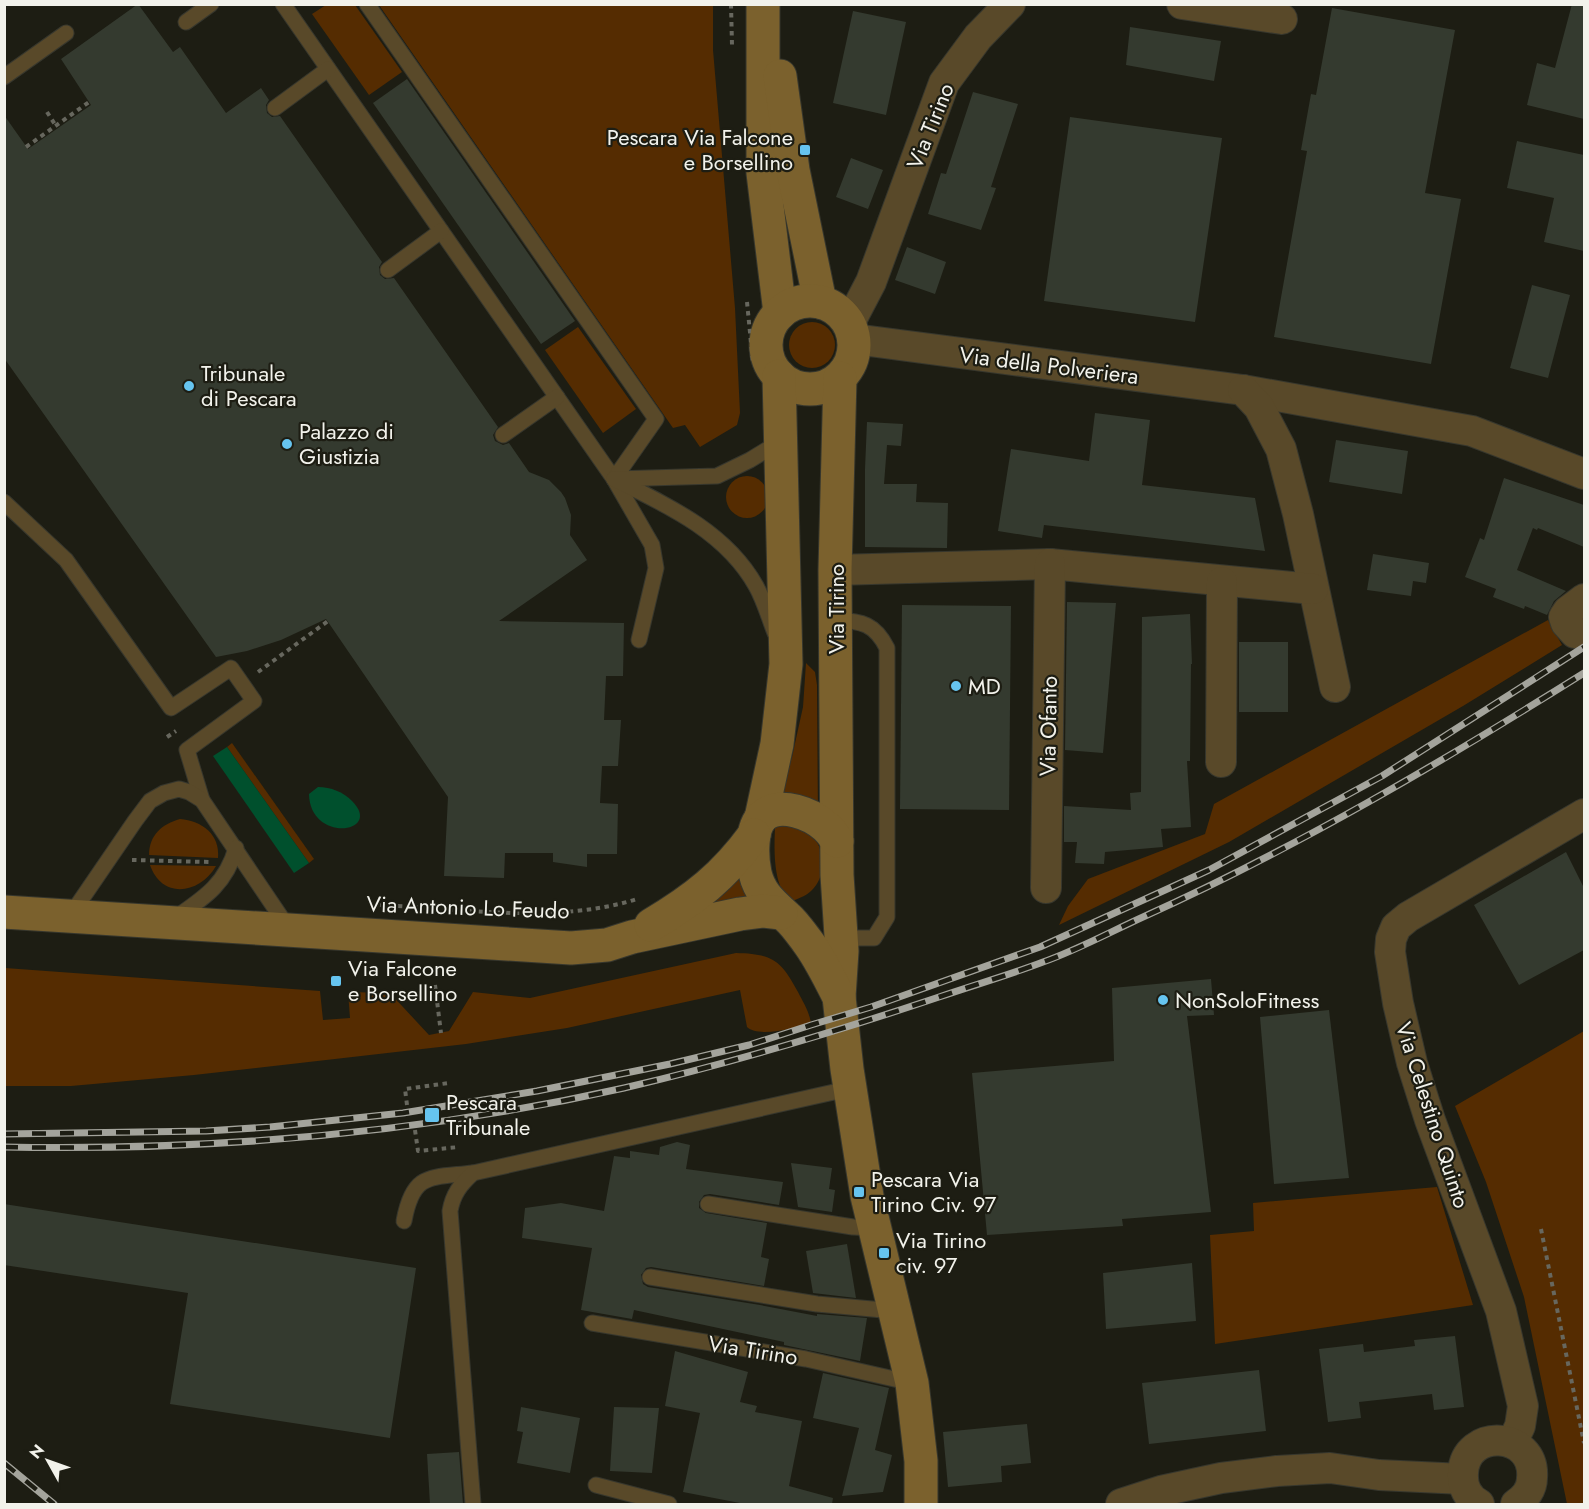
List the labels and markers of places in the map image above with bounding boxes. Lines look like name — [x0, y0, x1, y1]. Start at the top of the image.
place label: Pescara Via Falcone e Borsellino — [607, 121, 793, 178]
marker: Pescara Via Falcone e Borsellino — [798, 143, 812, 157]
place label: Tribunale di Pescara — [201, 357, 297, 414]
marker: Tribunale di Pescara — [182, 379, 196, 393]
place label: Palazzo di Giustizia — [299, 415, 394, 472]
marker: Palazzo di Giustizia — [280, 437, 294, 451]
place label: MD — [968, 670, 1001, 702]
marker: MD — [949, 679, 963, 693]
place label: Via Falcone e Borsellino — [348, 952, 457, 1009]
marker: Via Falcone e Borsellino — [329, 974, 343, 988]
place label: NonSoloFitness — [1175, 984, 1319, 1016]
marker: NonSoloFitness — [1156, 993, 1170, 1007]
place label: Pescara Tribunale — [446, 1086, 530, 1143]
marker: Pescara Tribunale — [423, 1106, 441, 1124]
place label: Pescara Via Tirino Civ. 97 — [871, 1163, 997, 1220]
marker: Pescara Via Tirino Civ. 97 — [852, 1185, 866, 1199]
place label: Via Tirino civ. 97 — [896, 1224, 986, 1281]
marker: Via Tirino civ. 97 — [877, 1246, 891, 1260]

